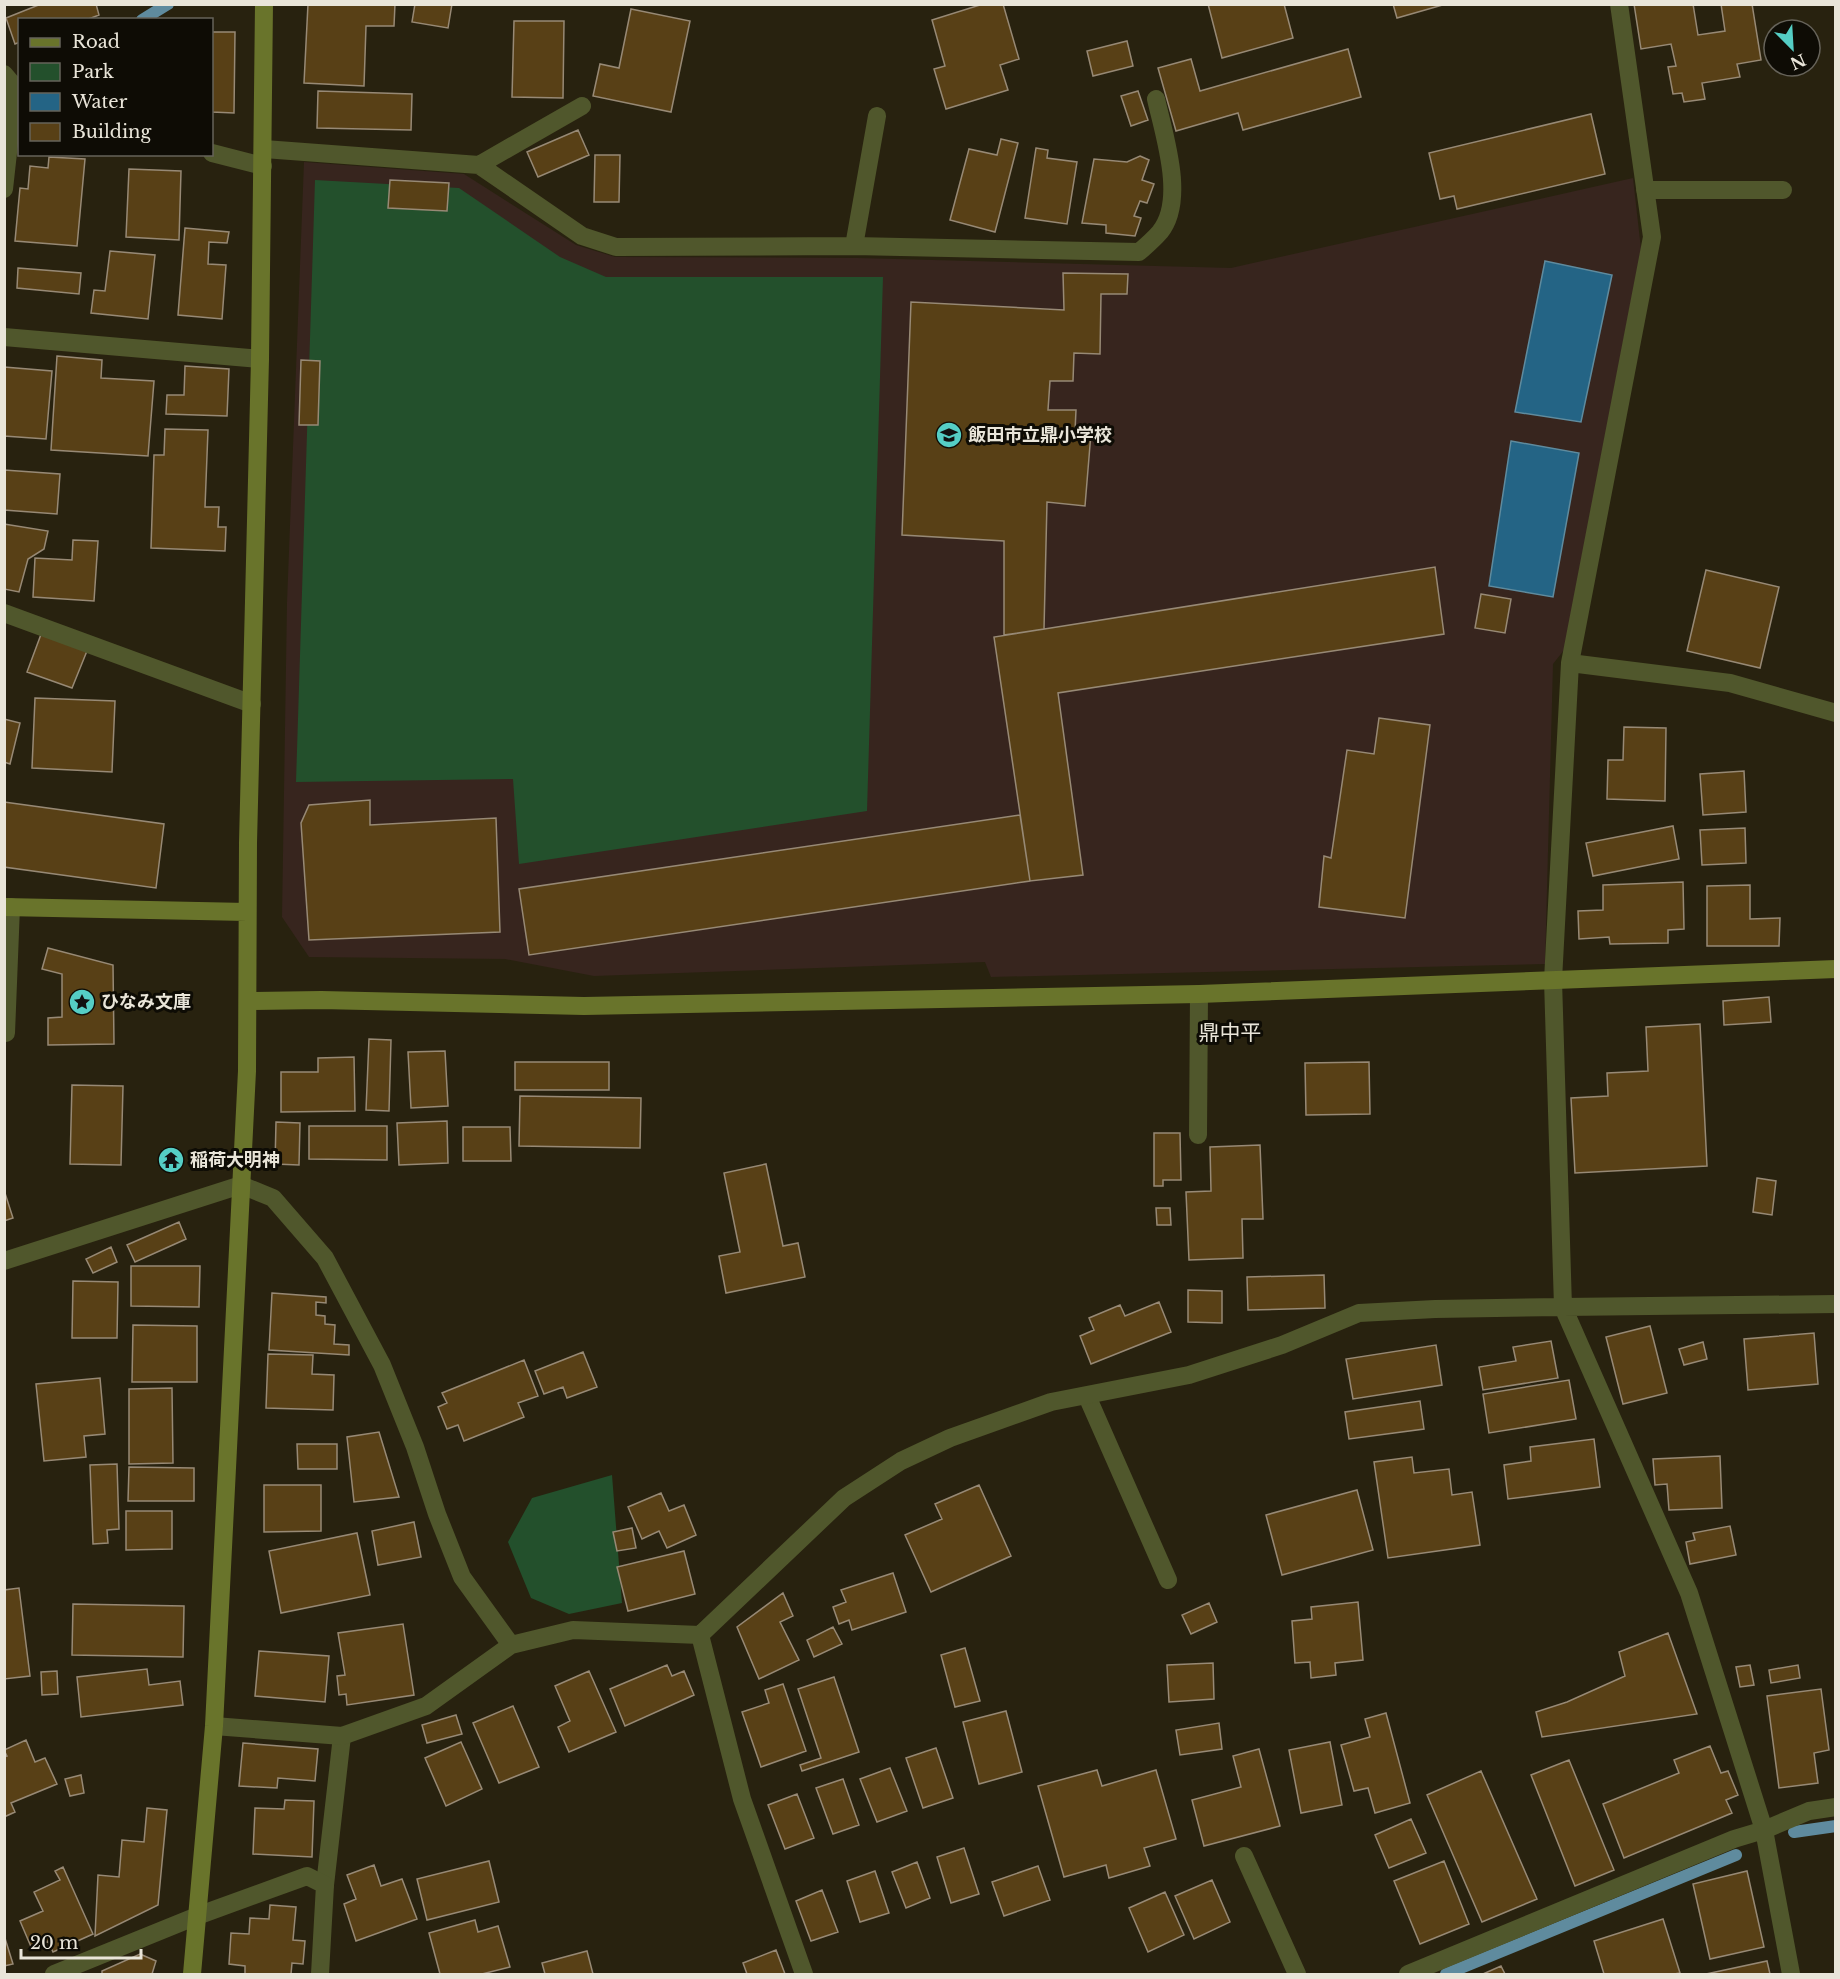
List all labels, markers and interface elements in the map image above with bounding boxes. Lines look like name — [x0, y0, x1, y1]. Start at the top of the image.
legend — [18, 18, 213, 156]
north arrow — [1762, 18, 1822, 78]
text: Road — [72, 31, 120, 53]
text: N — [1787, 50, 1809, 74]
text: Park — [72, 61, 114, 83]
text: Water — [71, 91, 128, 113]
text: Building — [72, 121, 151, 143]
school or university icon: 飯田市立鼎小学校 — [934, 420, 964, 450]
place label: 飯田市立鼎小学校 — [968, 424, 1112, 446]
place icon: ひなみ文庫 — [67, 987, 97, 1017]
place label: ひなみ文庫 — [101, 991, 191, 1013]
district label: 鼎中平 — [1199, 1020, 1262, 1046]
temple icon: 稲荷大明神 — [156, 1145, 186, 1175]
place label: 稲荷大明神 — [190, 1149, 280, 1171]
scale bar — [21, 1922, 141, 1960]
text: 20 m — [30, 1932, 78, 1954]

